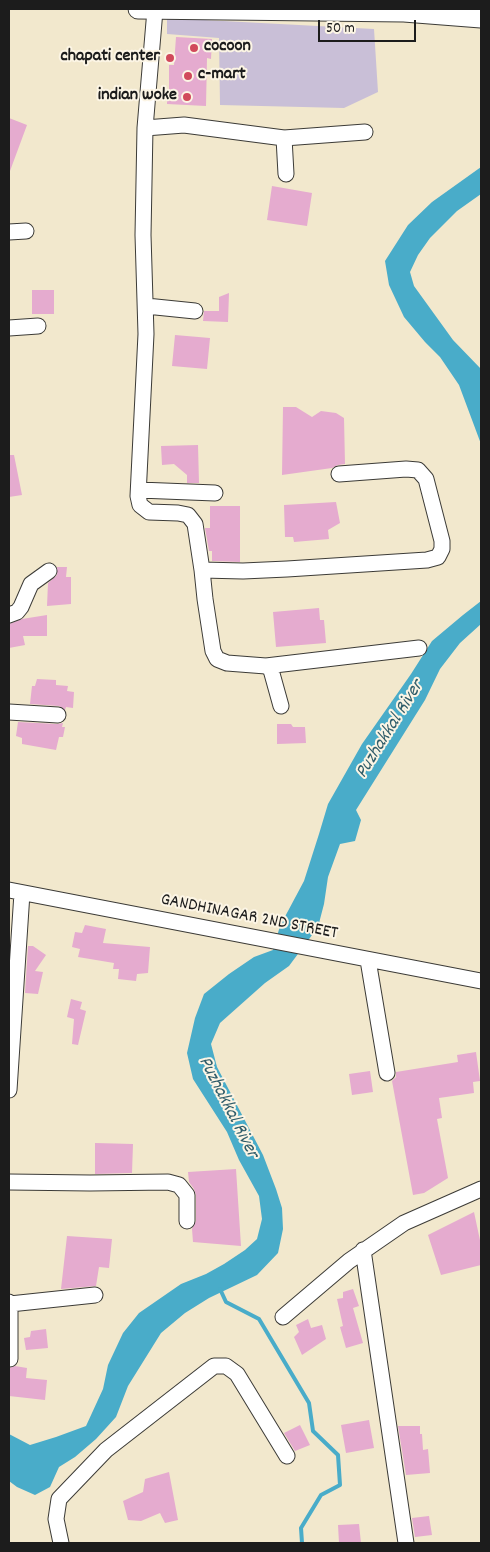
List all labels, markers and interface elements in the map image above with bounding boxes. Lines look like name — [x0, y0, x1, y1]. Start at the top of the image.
scale bar — [320, 10, 418, 42]
text: 50 m — [326, 18, 355, 40]
place label: cocoon — [204, 37, 251, 59]
marker: cocoon — [188, 42, 200, 54]
place label: chapati center — [61, 47, 160, 69]
marker: chapati center — [164, 52, 176, 64]
place label: c-mart — [198, 65, 246, 87]
marker: c-mart — [182, 70, 194, 82]
place label: indian woke — [98, 86, 177, 108]
marker: indian woke — [181, 91, 193, 103]
water label: Puzhakkal River — [352, 677, 430, 783]
street label: GANDHINAGAR 2ND STREET — [159, 890, 339, 946]
water label: Puzhakkal River — [192, 1053, 262, 1163]

